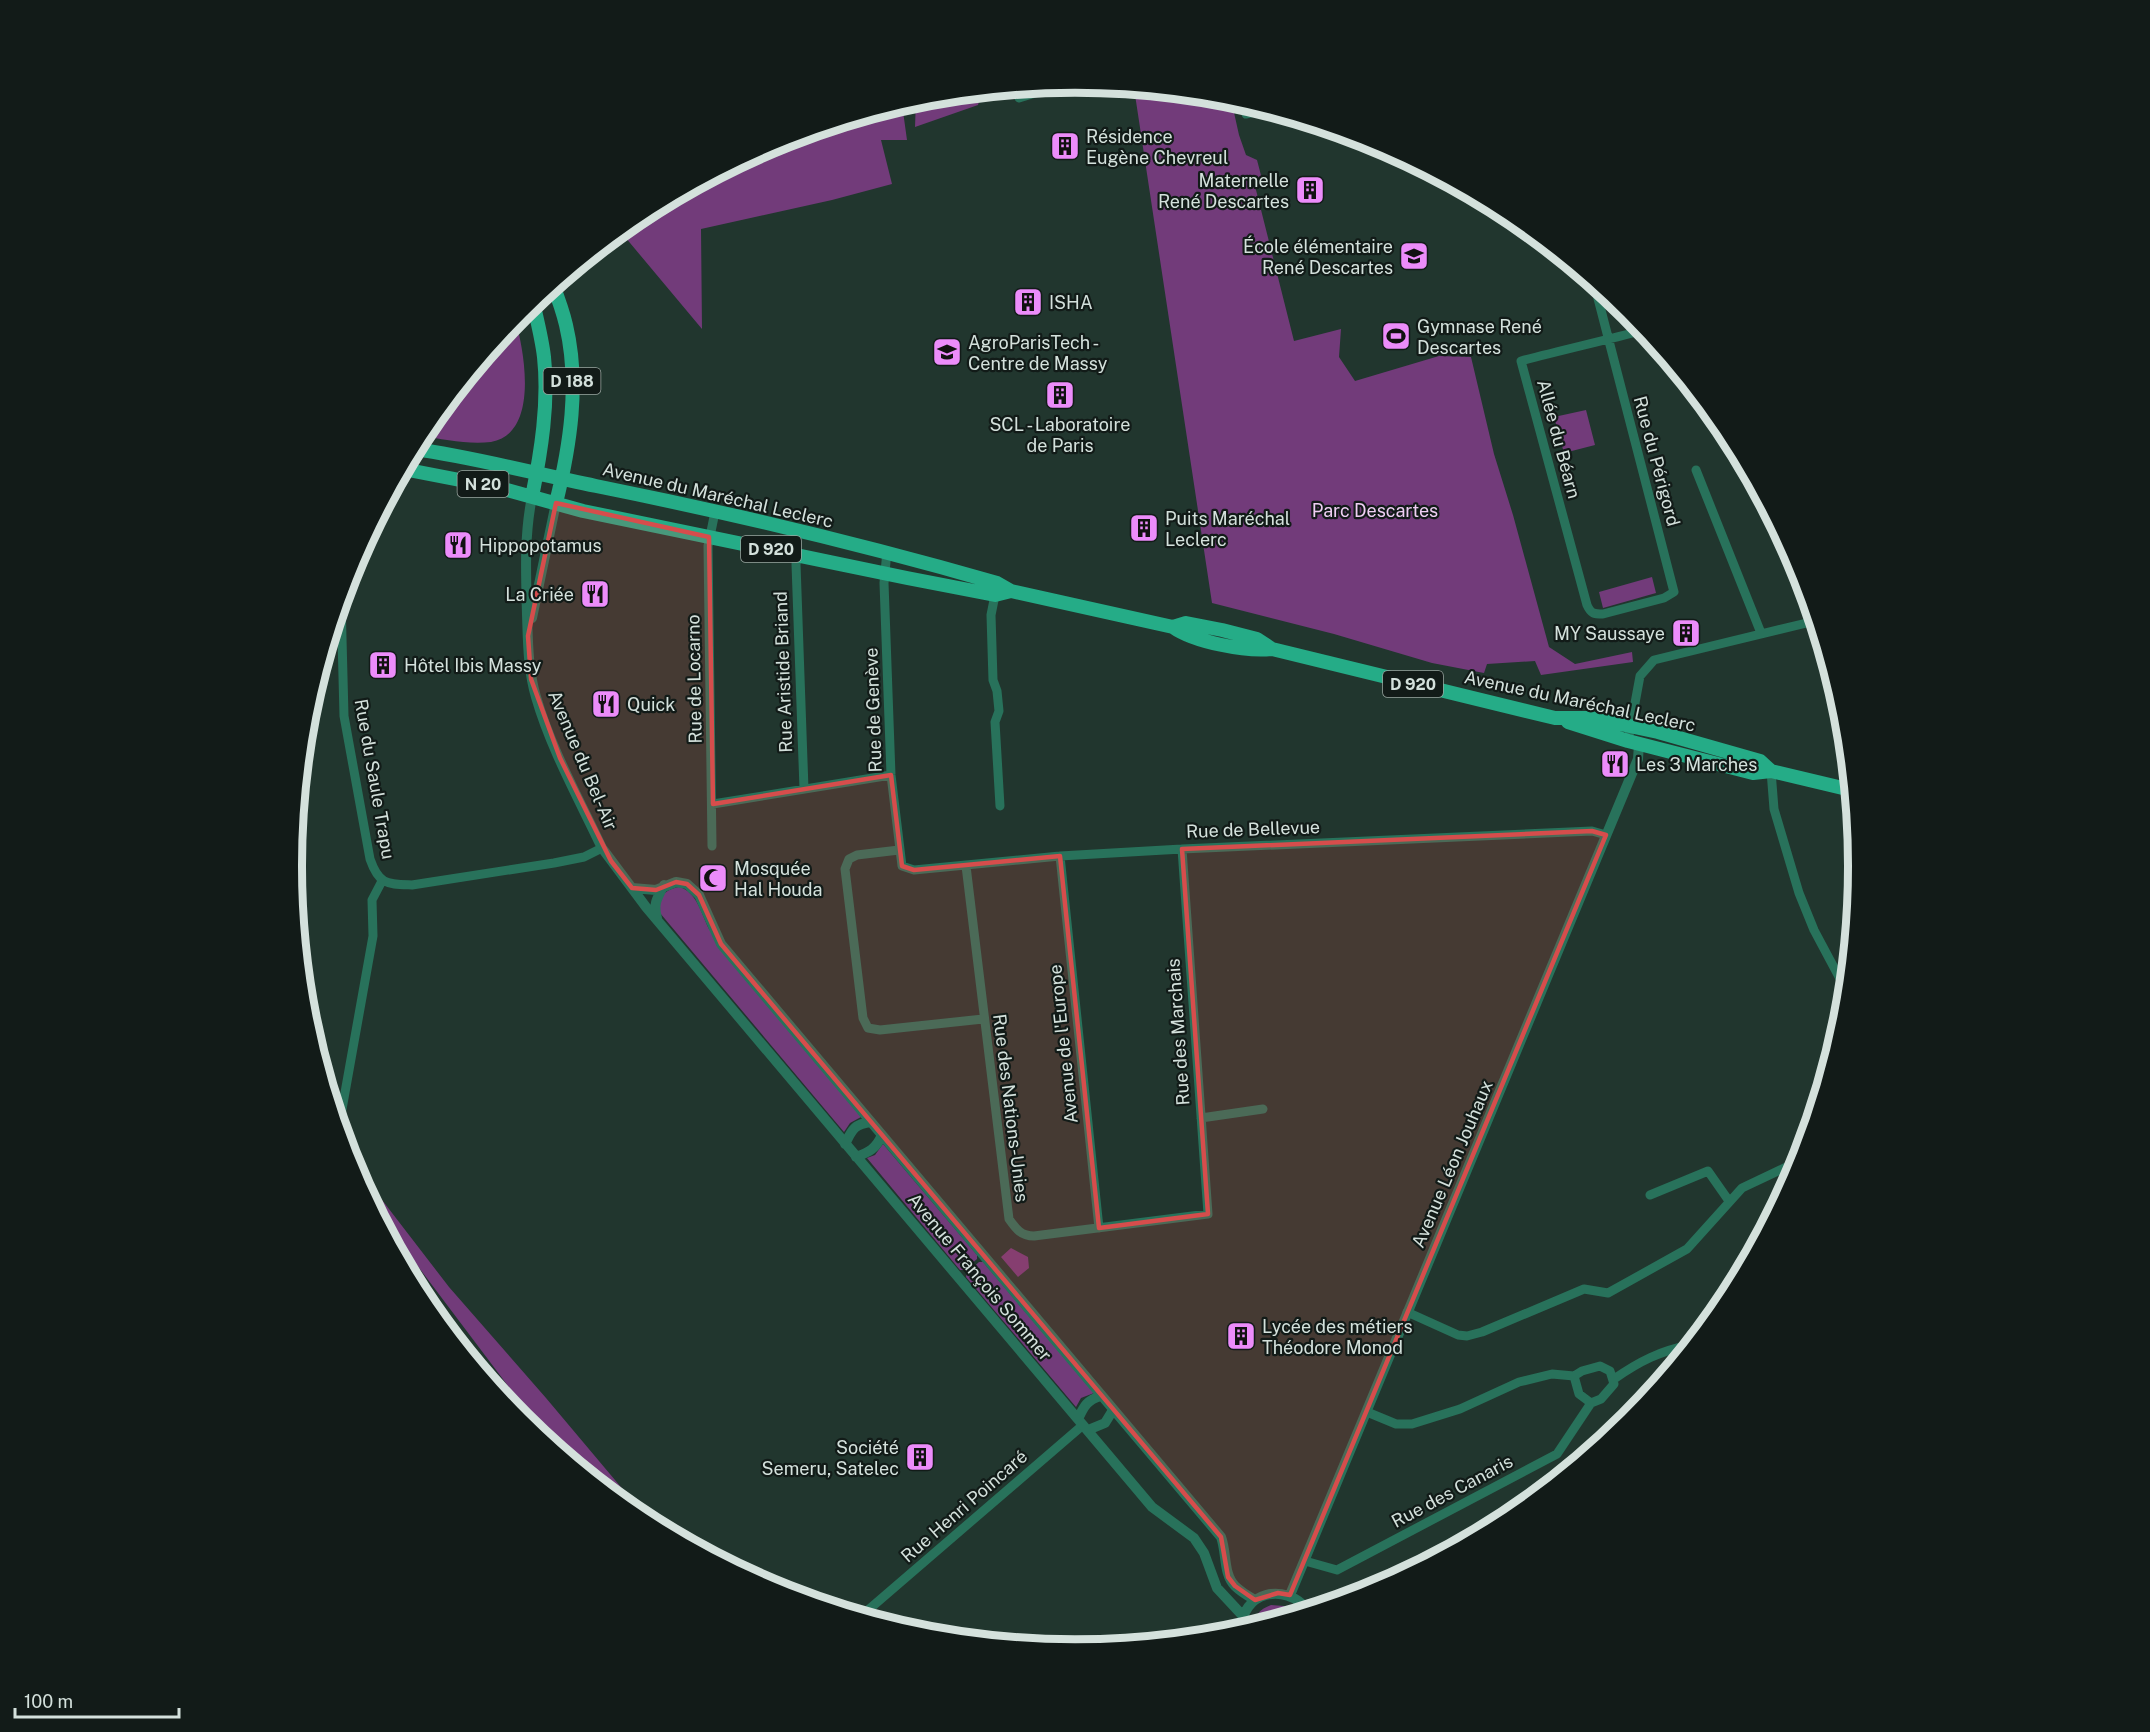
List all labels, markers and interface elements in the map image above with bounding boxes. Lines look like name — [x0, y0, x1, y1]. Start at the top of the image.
place label: Résidence Eugène Chevreul — [1086, 126, 1228, 168]
building icon: Résidence Eugène Chevreul — [1049, 130, 1081, 162]
place label: Maternelle René Descartes — [1158, 170, 1289, 212]
building icon: Maternelle René Descartes — [1294, 174, 1326, 206]
place label: École élémentaire René Descartes — [1243, 235, 1393, 278]
school or university icon: École élémentaire René Descartes — [1398, 240, 1430, 272]
building icon: ISHA — [1012, 286, 1044, 318]
place label: ISHA — [1049, 292, 1093, 313]
place label: Gymnase René Descartes — [1417, 316, 1542, 358]
sports icon: Gymnase René Descartes — [1380, 320, 1412, 352]
place label: AgroParisTech - Centre de Massy — [968, 332, 1108, 374]
school or university icon: AgroParisTech - Centre de Massy — [931, 336, 963, 368]
road number: D 188 — [544, 368, 600, 394]
street label: Allée du Béarn — [1533, 377, 1585, 501]
building icon: SCL - Laboratoire de Paris — [1044, 379, 1076, 411]
street label: Rue du Périgord — [1630, 394, 1684, 528]
place label: SCL - Laboratoire de Paris — [989, 414, 1131, 456]
street label: Avenue du Maréchal Leclerc — [601, 458, 835, 532]
road number: N 20 — [458, 471, 508, 497]
park label: Parc Descartes — [1312, 500, 1438, 521]
place label: Puits Maréchal Leclerc — [1165, 508, 1290, 550]
building icon: Puits Maréchal Leclerc — [1128, 512, 1160, 544]
restaurant icon: Hippopotamus — [442, 529, 474, 561]
place label: Hippopotamus — [479, 535, 602, 556]
road number: D 920 — [741, 536, 801, 562]
restaurant icon: La Criée — [579, 578, 611, 610]
place label: La Criée — [505, 584, 574, 605]
street label: Rue Aristide Briand — [770, 591, 796, 753]
street label: Rue de Locarno — [682, 614, 706, 744]
building icon: MY Saussaye — [1670, 617, 1702, 649]
place label: MY Saussaye — [1554, 623, 1665, 644]
street label: Rue de Genève — [860, 647, 886, 773]
building icon: Hôtel Ibis Massy — [367, 649, 399, 681]
place label: Hôtel Ibis Massy — [404, 655, 542, 676]
street label: Avenue du Maréchal Leclerc — [1462, 666, 1698, 736]
road number: D 920 — [1383, 671, 1443, 697]
street label: Avenue du Bel-Air — [544, 687, 622, 833]
restaurant icon: Quick — [590, 688, 622, 720]
place label: Quick — [627, 694, 675, 715]
street label: Rue du Saule Trapu — [351, 697, 399, 861]
restaurant icon: Les 3 Marches — [1599, 748, 1631, 780]
place label: Les 3 Marches — [1636, 754, 1757, 775]
street label: Rue de Bellevue — [1186, 816, 1320, 842]
place label: Mosquée Hal Houda — [734, 858, 822, 900]
mosque icon: Mosquée Hal Houda — [697, 862, 729, 894]
street label: Rue des Marchais — [1162, 958, 1194, 1106]
street label: Avenue de l'Europe — [1044, 963, 1082, 1125]
street label: Rue des Nations-Unies — [989, 1013, 1033, 1203]
street label: Avenue Léon Jouhaux — [1407, 1077, 1497, 1251]
street label: Avenue François Sommer — [904, 1189, 1056, 1365]
place label: Lycée des métiers Théodore Monod — [1262, 1316, 1413, 1358]
building icon: Lycée des métiers Théodore Monod — [1225, 1320, 1257, 1352]
place label: Société Semeru, Satelec — [761, 1437, 899, 1479]
building icon: Société Semeru, Satelec — [904, 1441, 936, 1473]
street label: Rue Henri Poincaré — [897, 1446, 1031, 1566]
street label: Rue des Canaris — [1388, 1450, 1516, 1532]
scale bar — [15, 1681, 178, 1719]
text: 100 m — [24, 1691, 73, 1712]

